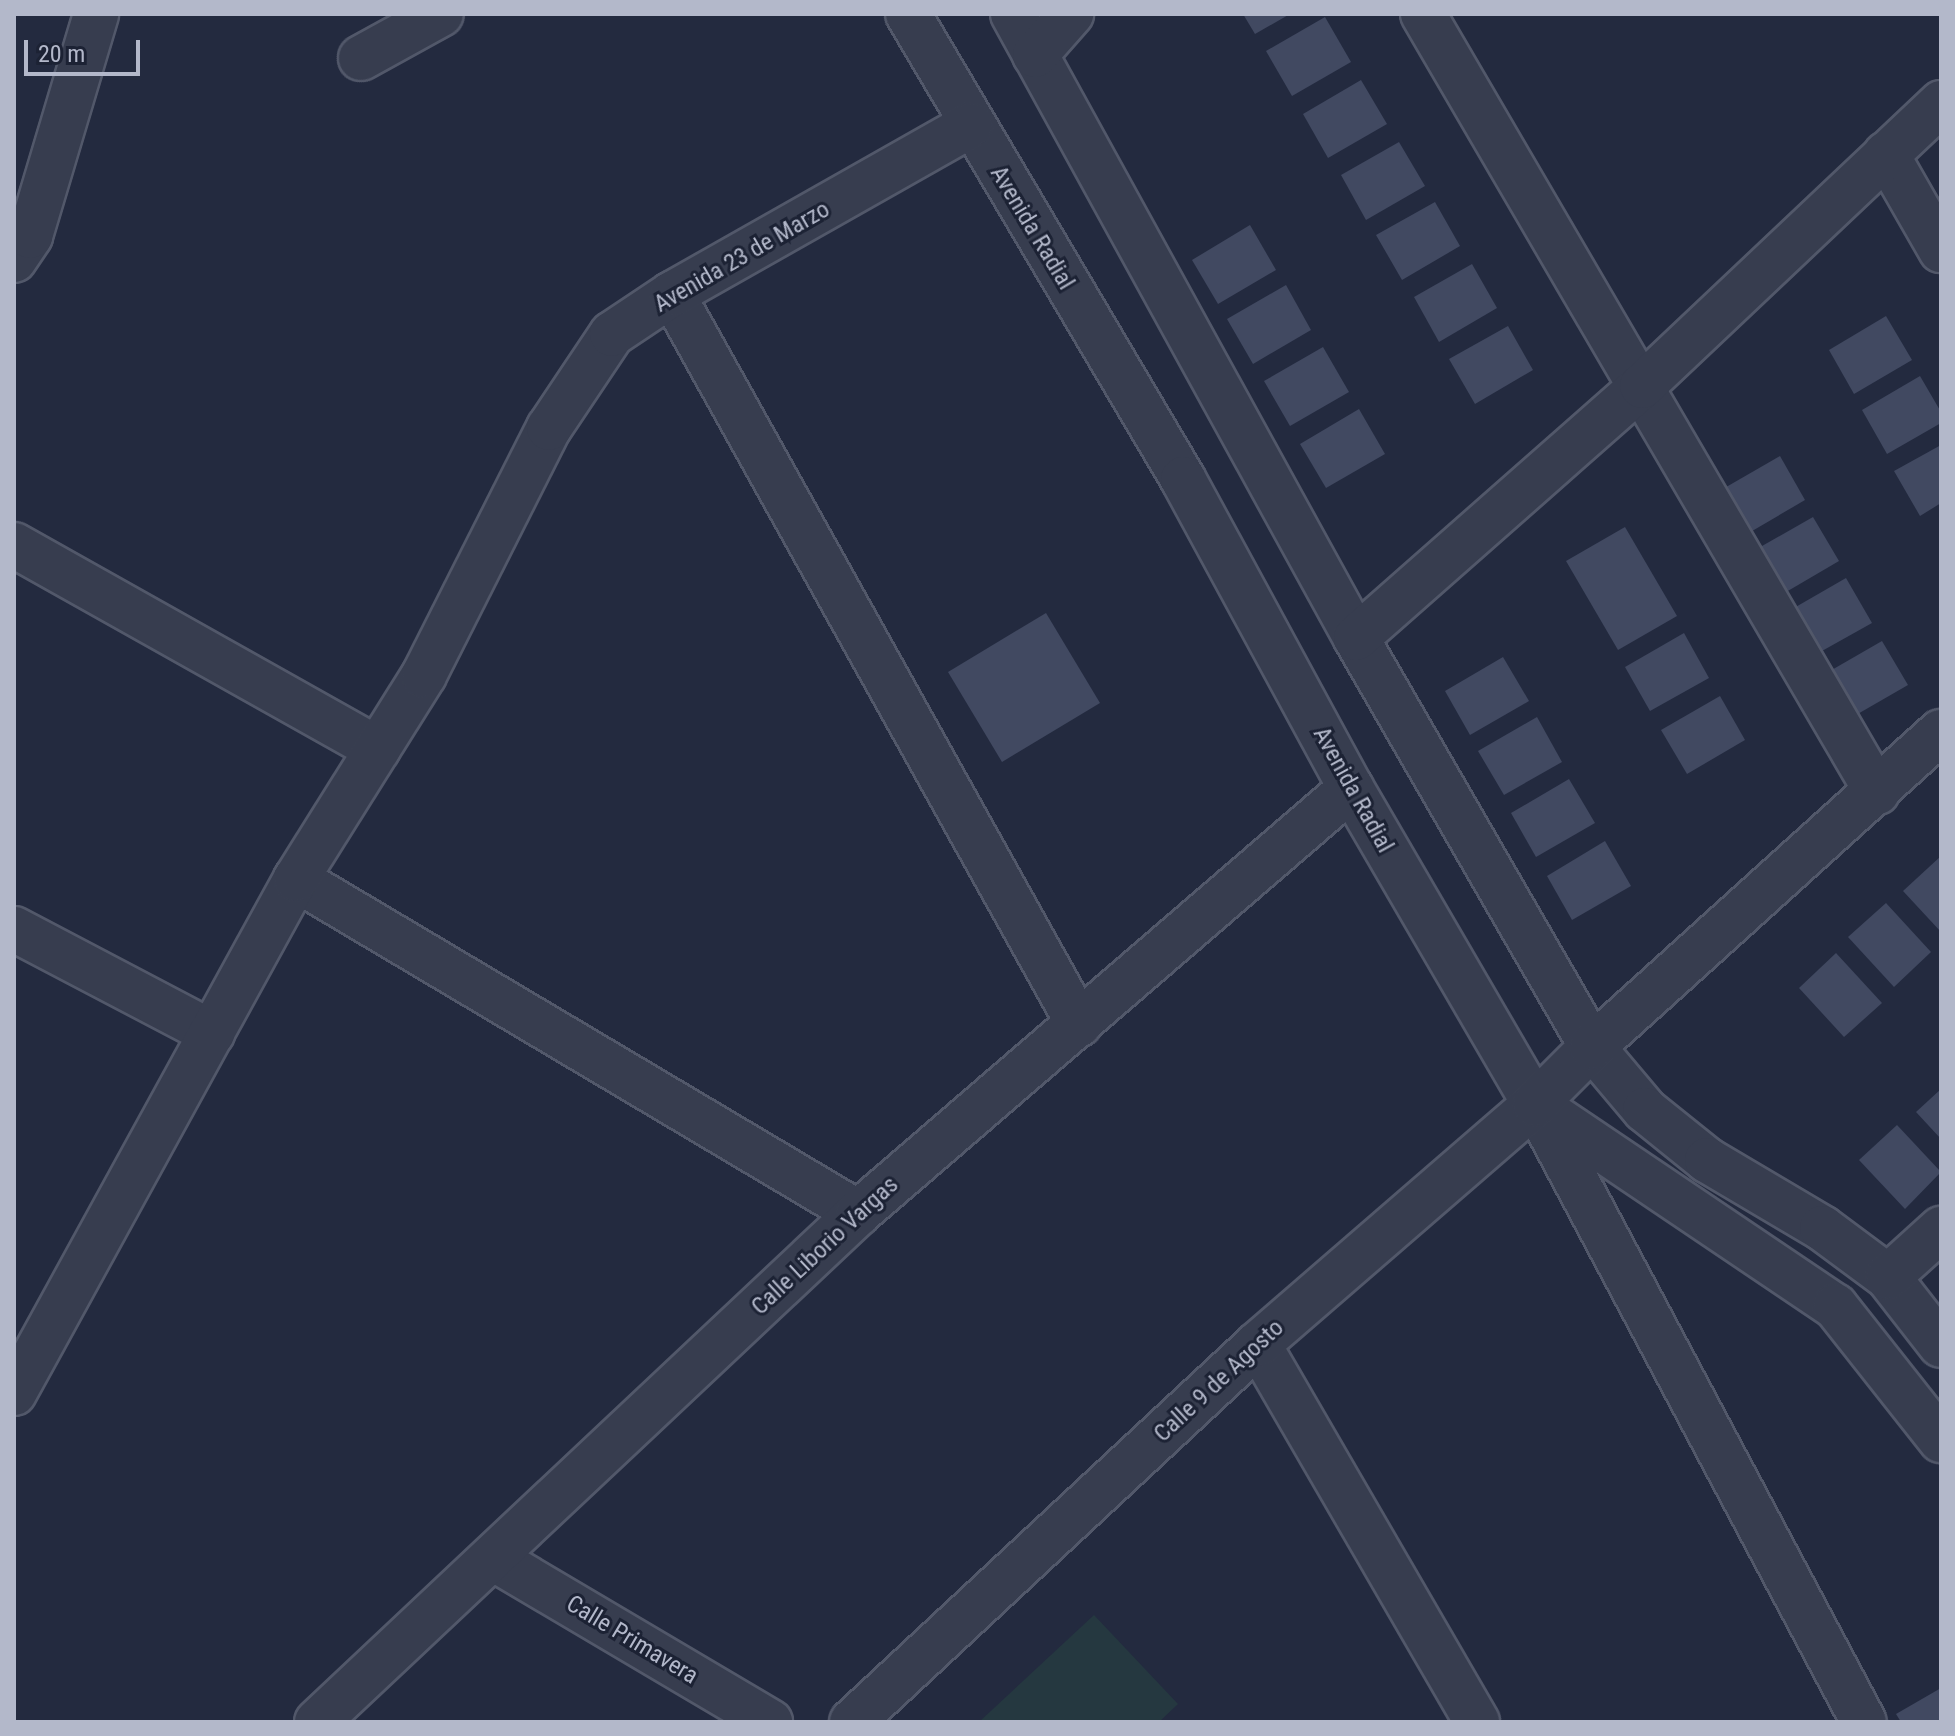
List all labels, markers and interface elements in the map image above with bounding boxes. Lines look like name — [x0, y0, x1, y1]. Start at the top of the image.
scale bar — [28, 24, 144, 74]
text: 20 m — [38, 40, 85, 68]
street label: Avenida Radial — [984, 161, 1080, 295]
street label: Avenida 23 de Marzo — [649, 195, 835, 319]
street label: Avenida Radial — [1307, 722, 1399, 858]
street label: Calle Liborio Vargas — [746, 1171, 904, 1321]
street label: Calle 9 de Agosto — [1148, 1314, 1290, 1448]
street label: Calle Primavera — [561, 1590, 703, 1690]

